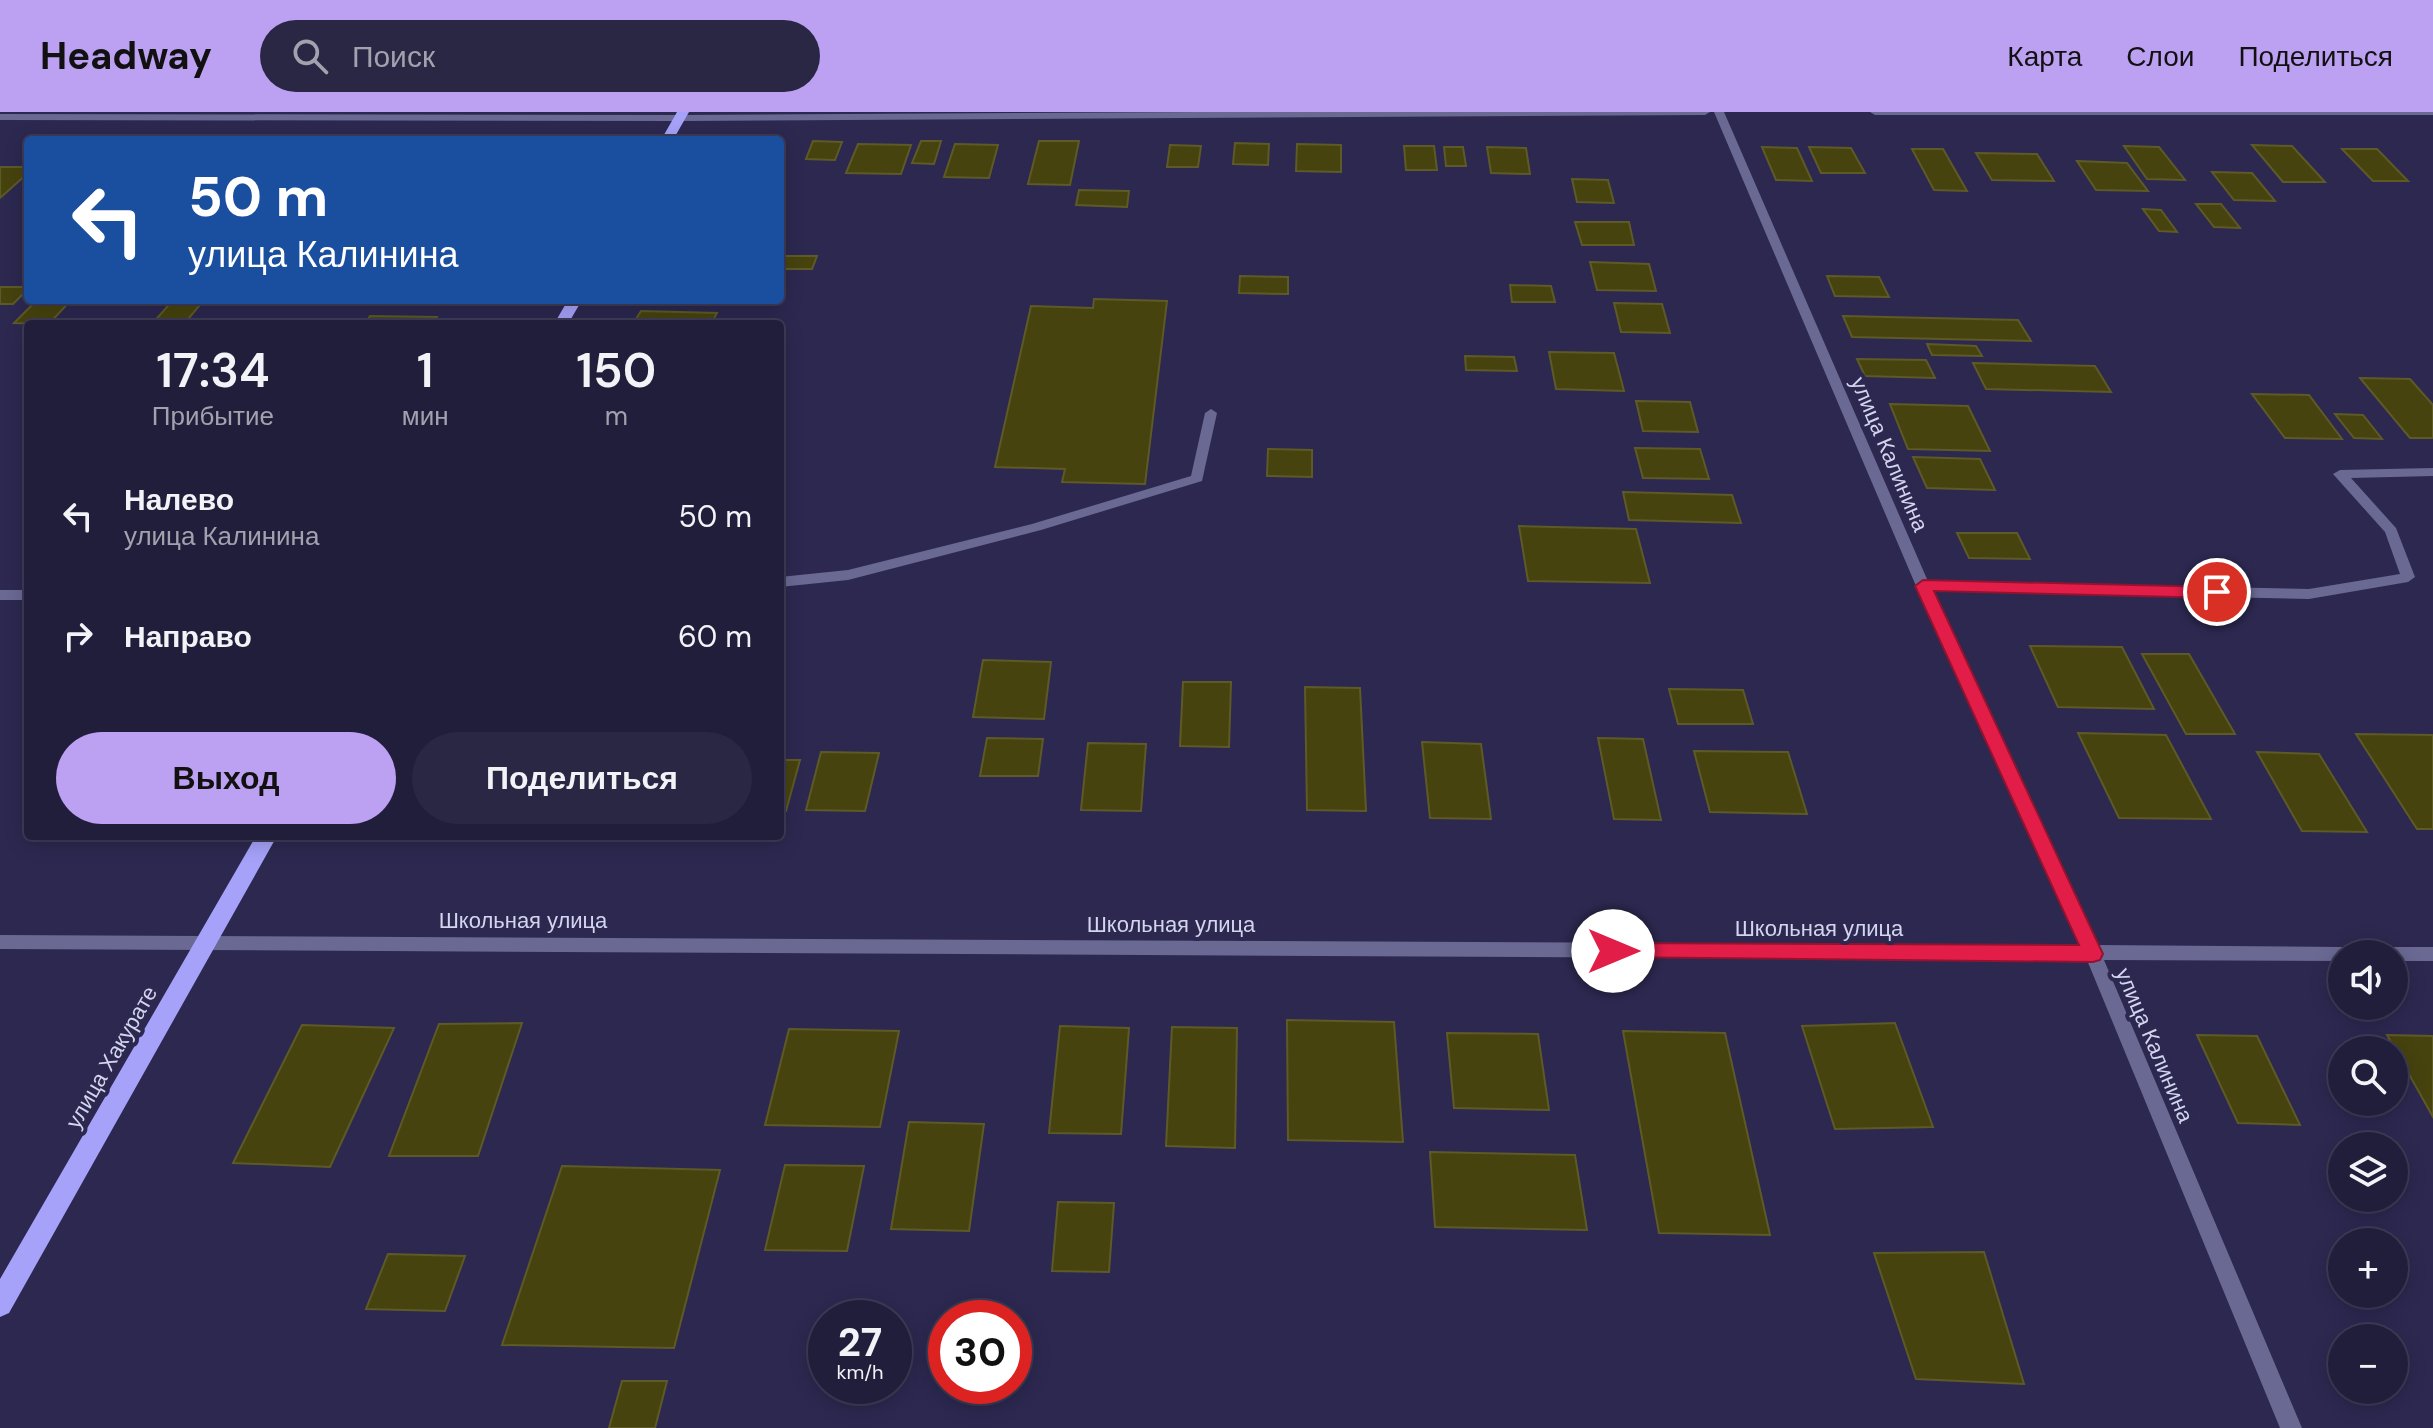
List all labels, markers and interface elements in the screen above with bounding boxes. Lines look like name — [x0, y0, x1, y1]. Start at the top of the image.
search box — [260, 20, 820, 92]
text: Headway — [40, 31, 212, 81]
icon: search — [288, 34, 332, 78]
text: Поиск — [352, 37, 435, 76]
text: Карта — [2007, 38, 2082, 75]
text: Слои — [2126, 38, 2194, 75]
text: Поделиться — [2238, 38, 2393, 75]
text: 50 m — [188, 160, 328, 233]
icon: left — [56, 168, 160, 272]
text: улица Калинина — [188, 231, 459, 278]
text: 17:34 — [156, 339, 270, 402]
text: 1 — [417, 339, 433, 402]
text: 150 — [576, 339, 656, 402]
street label: улица Калинина — [1844, 372, 1935, 537]
text: Прибытие — [152, 399, 274, 433]
text: мин — [402, 399, 449, 433]
text: m — [605, 399, 628, 433]
text: Налево — [124, 480, 234, 519]
icon: left — [56, 494, 100, 538]
text: 50 m — [678, 497, 752, 536]
text: улица Калинина — [124, 519, 319, 553]
pin — [2183, 558, 2251, 626]
icon: arrive — [2195, 570, 2239, 614]
icon: right — [56, 614, 100, 658]
text: Направо — [124, 617, 252, 656]
text: 60 m — [678, 617, 752, 656]
button: Выход — [56, 732, 396, 824]
button: Поделиться — [412, 732, 752, 824]
street label: Школьная улица — [439, 906, 608, 935]
position arrow — [1571, 909, 1655, 993]
street label: Школьная улица — [1087, 910, 1256, 939]
street label: Школьная улица — [1735, 914, 1904, 943]
map controls — [2328, 940, 2408, 1404]
button: sound — [2328, 940, 2408, 1020]
street label: улица Калинина — [2109, 963, 2200, 1128]
street label: улица Хакурате — [59, 981, 164, 1134]
button: search — [2328, 1036, 2408, 1116]
button: layers — [2328, 1132, 2408, 1212]
button: + — [2328, 1228, 2408, 1308]
speed limit sign: 30 — [928, 1300, 1032, 1404]
text: 27 — [838, 1316, 882, 1368]
button: − — [2328, 1324, 2408, 1404]
text: km/h — [836, 1359, 884, 1385]

